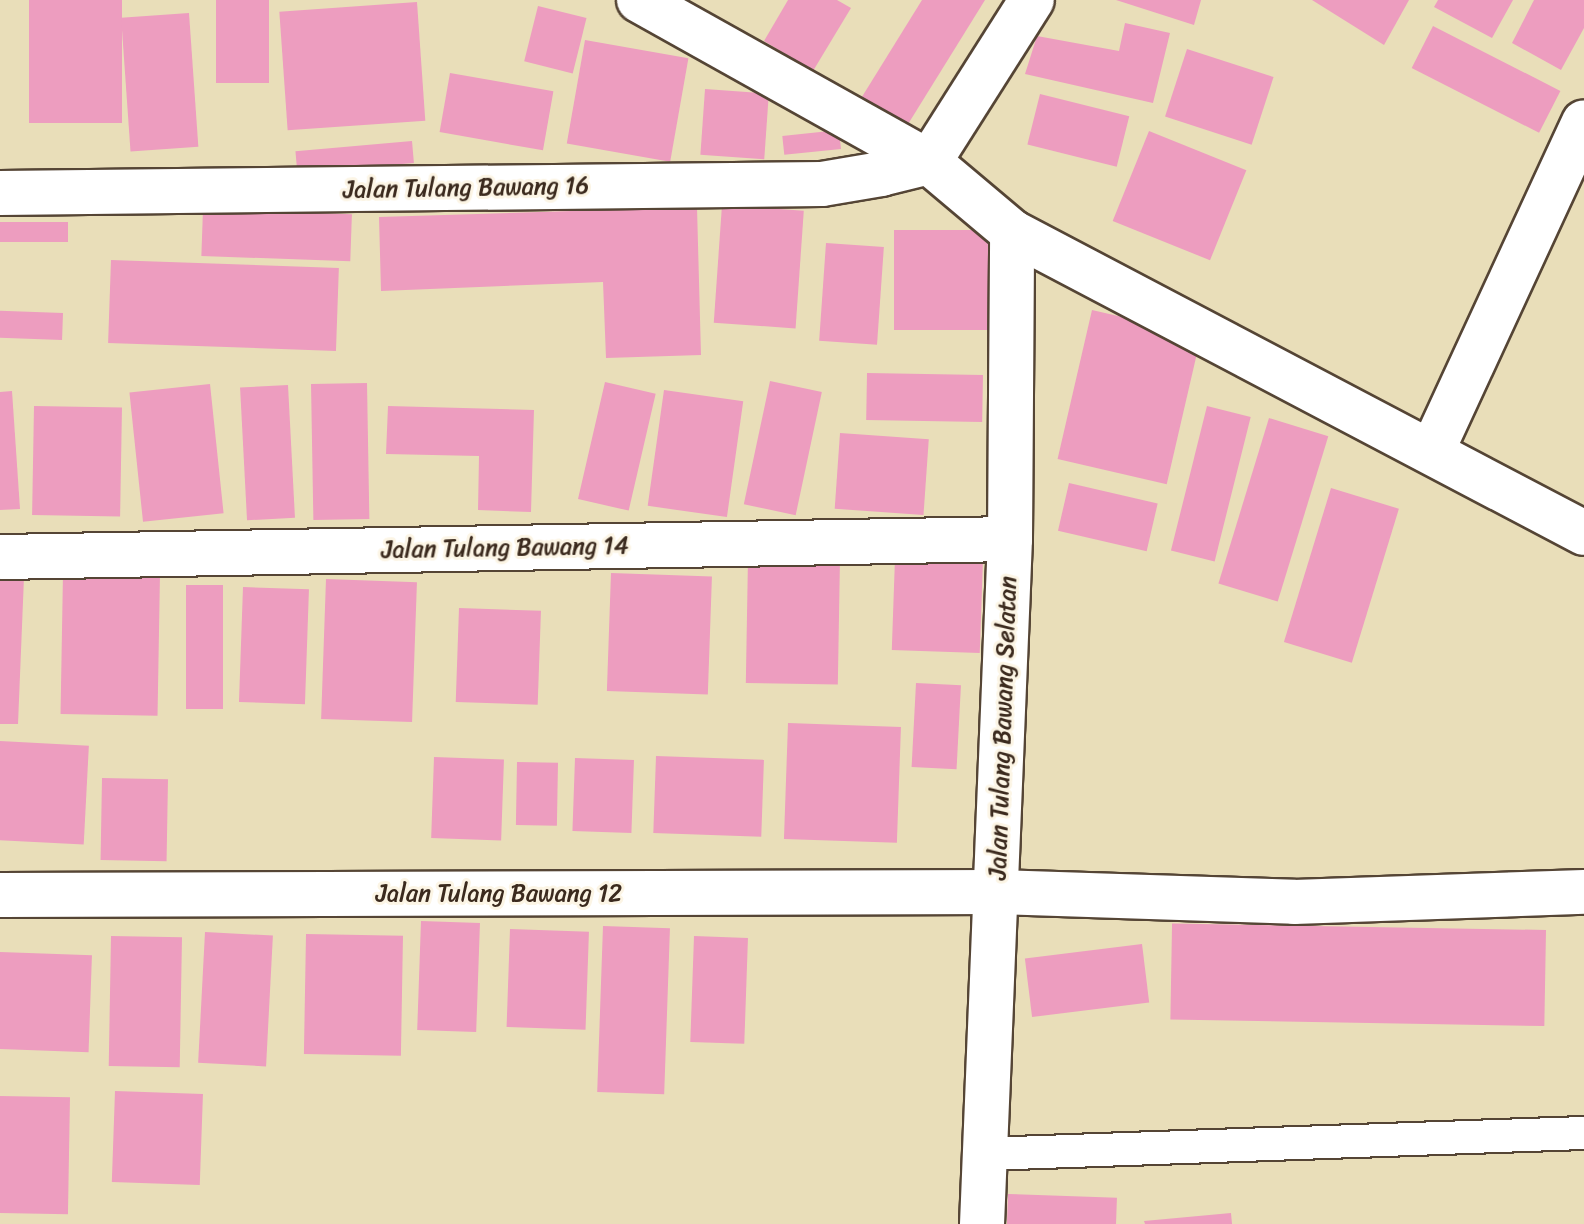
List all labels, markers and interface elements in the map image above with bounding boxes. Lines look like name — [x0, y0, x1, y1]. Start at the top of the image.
street label: Jalan Tulang Bawang 16 — [342, 171, 590, 205]
street label: Jalan Tulang Bawang 14 — [381, 531, 629, 565]
street label: Jalan Tulang Bawang Selatan — [983, 575, 1023, 881]
street label: Jalan Tulang Bawang 12 — [376, 880, 622, 908]

